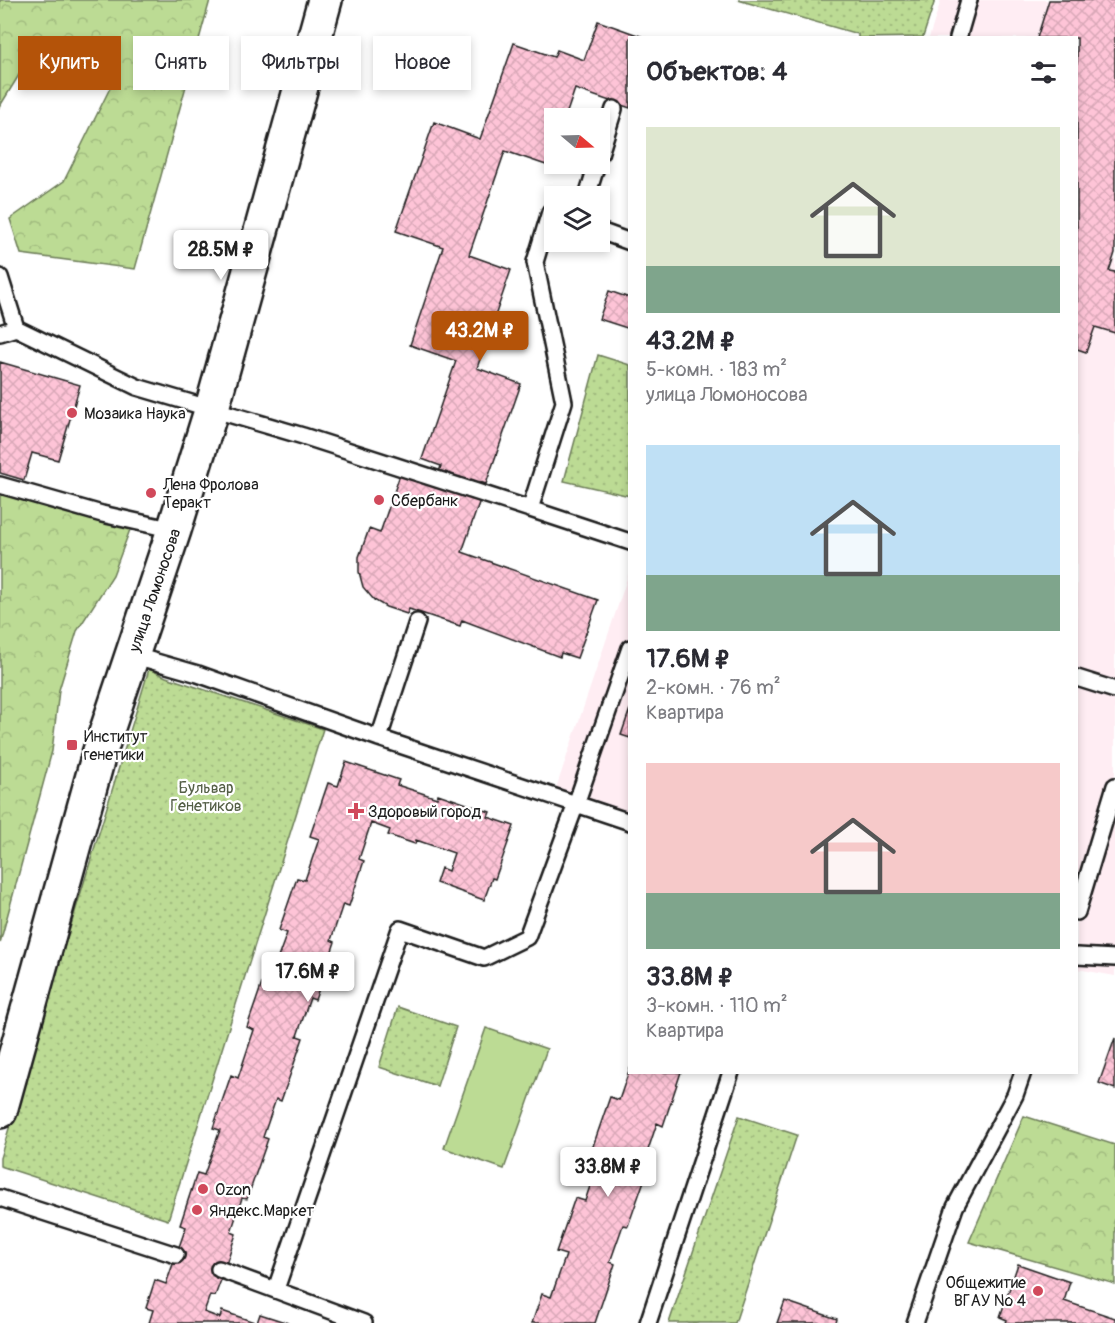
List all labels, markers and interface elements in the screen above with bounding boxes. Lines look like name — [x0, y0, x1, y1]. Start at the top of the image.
chip: Купить — [18, 36, 121, 90]
chip: Снять — [133, 36, 229, 90]
chip: Фильтры — [241, 36, 361, 90]
chip: Новое — [373, 36, 471, 90]
text: Объектов: 4 — [646, 56, 787, 88]
icon: filters — [1027, 56, 1060, 89]
north arrow — [544, 108, 610, 174]
map controls — [544, 108, 610, 252]
icon: home — [799, 166, 907, 274]
button: layers — [544, 186, 610, 252]
pin: 28.5M ₽ — [166, 230, 276, 281]
text: 28.5M ₽ — [187, 237, 255, 262]
pin: 43.2M ₽ — [425, 311, 535, 362]
text: 43.2M ₽ — [445, 318, 515, 343]
text: 43.2M ₽ — [646, 325, 736, 357]
text: 5-комн. · 183 m² — [646, 357, 787, 382]
text: улица Ломоносова — [646, 382, 808, 407]
place label: Мозаика Наука — [84, 404, 186, 424]
marker: Мозаика Наука — [65, 406, 79, 420]
place label: Лена Фролова Теракт — [162, 475, 259, 513]
icon: home — [799, 484, 907, 592]
marker: Лена Фролова Теракт — [144, 486, 158, 500]
place label: Сбербанк — [391, 491, 458, 511]
marker: Сбербанк — [372, 493, 386, 507]
street label: улица Ломоносова — [124, 526, 185, 656]
text: 17.6M ₽ — [646, 643, 731, 675]
text: 2-комн. · 76 m² — [646, 675, 781, 700]
text: Квартира — [646, 700, 724, 725]
place label: Институт генетики — [84, 727, 147, 765]
marker: Институт генетики — [65, 738, 79, 752]
park label: Бульвар Генетиков — [170, 778, 242, 816]
place label: Здоровый город — [368, 802, 481, 822]
icon: home — [799, 802, 907, 910]
marker: Здоровый город — [349, 804, 363, 818]
pin: 17.6M ₽ — [253, 952, 363, 1003]
text: 17.6M ₽ — [275, 959, 341, 984]
text: 33.8M ₽ — [646, 961, 734, 993]
text: 3-комн. · 110 m² — [646, 993, 788, 1018]
text: Квартира — [646, 1018, 724, 1043]
pin: 33.8M ₽ — [553, 1147, 663, 1198]
text: 33.8M ₽ — [574, 1154, 642, 1179]
place label: Ozon — [215, 1180, 251, 1200]
marker: Ozon — [196, 1182, 210, 1196]
place label: Яндекс.Маркет — [209, 1201, 314, 1221]
marker: Яндекс.Маркет — [190, 1203, 204, 1217]
place label: Общежитие ВГАУ № 4 — [945, 1273, 1026, 1311]
marker: Общежитие ВГАУ № 4 — [1031, 1284, 1045, 1298]

